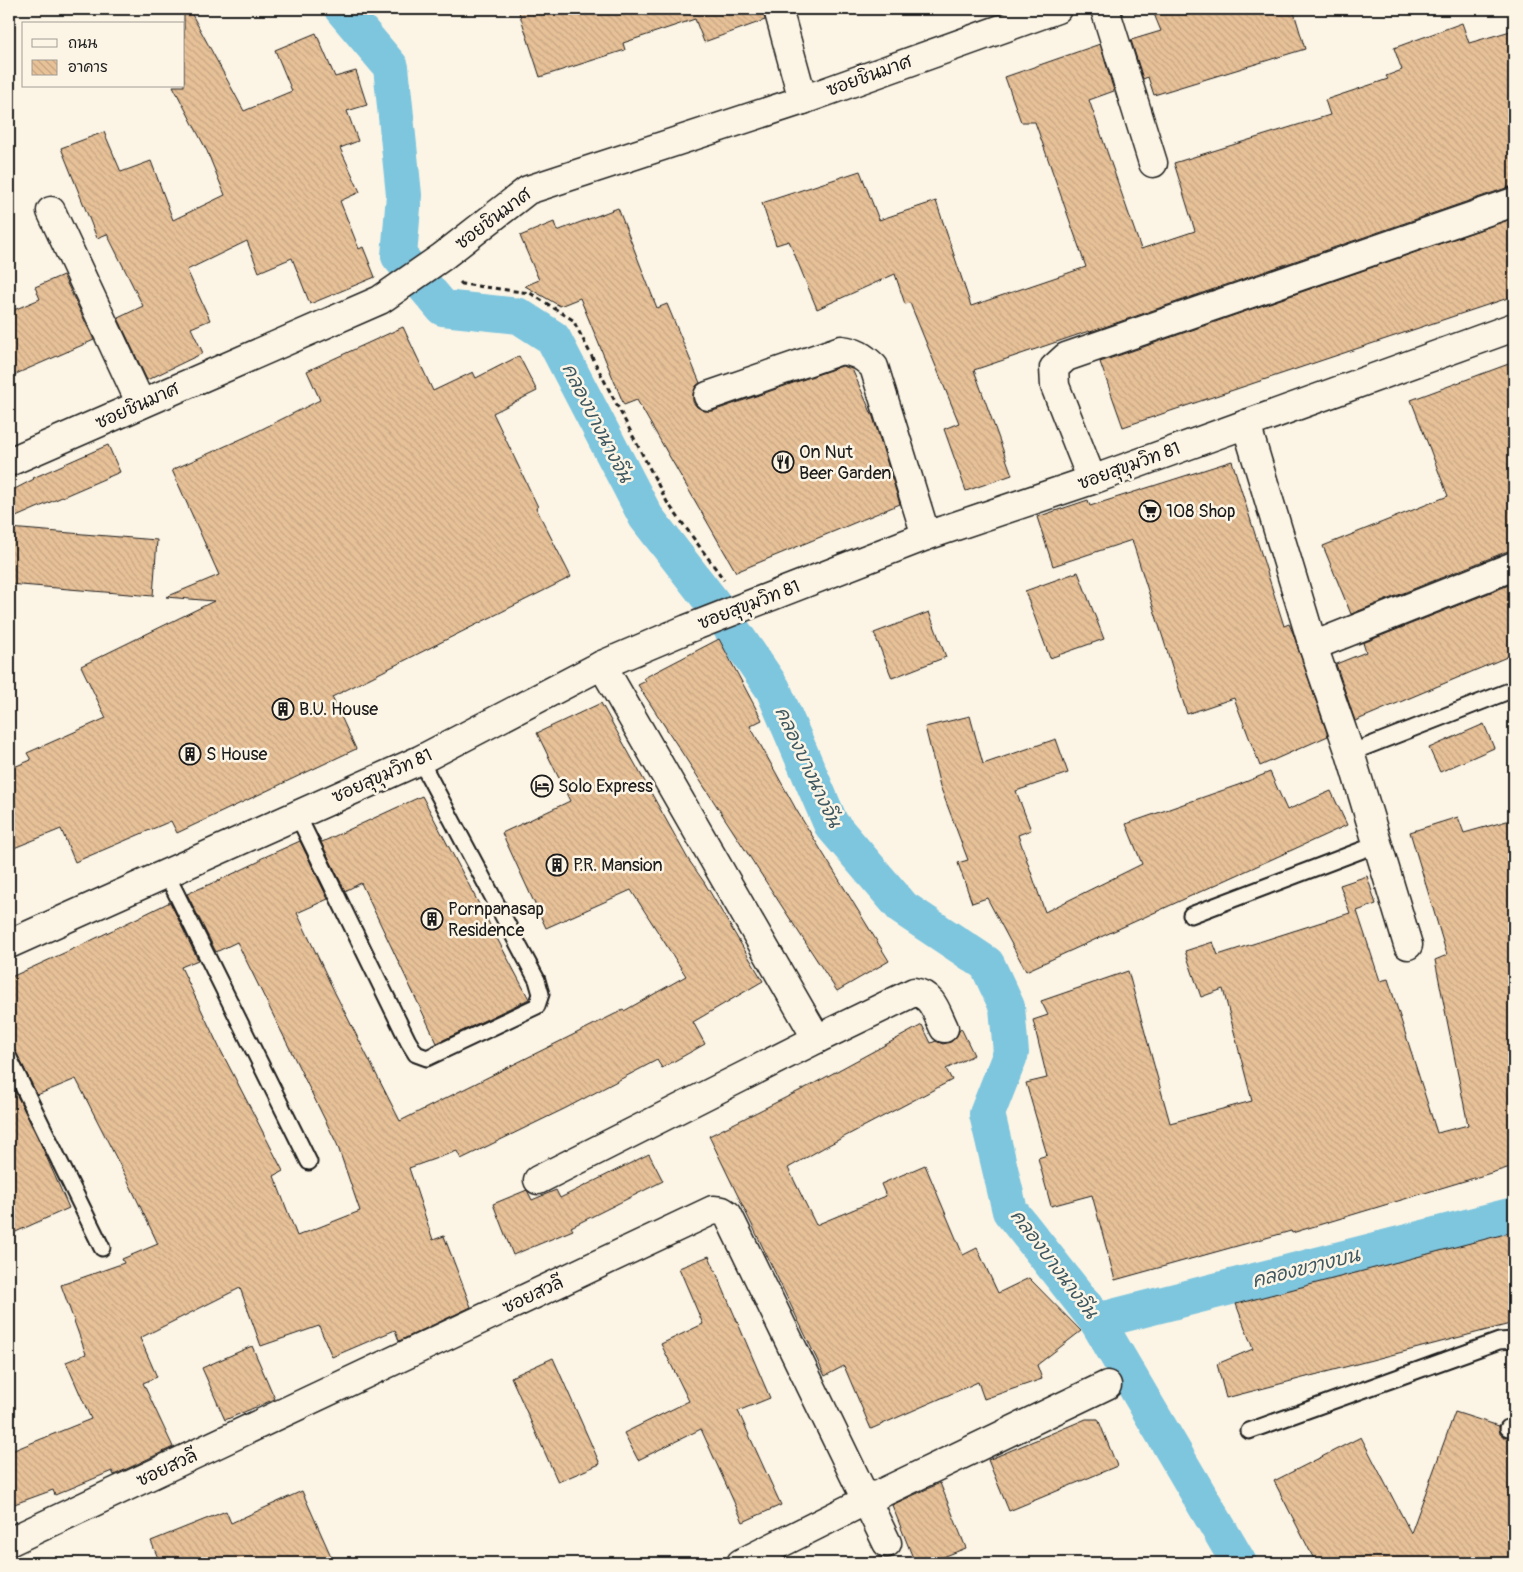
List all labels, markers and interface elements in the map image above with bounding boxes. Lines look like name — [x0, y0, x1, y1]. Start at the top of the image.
legend — [22, 22, 185, 88]
text: ถนน — [68, 34, 97, 53]
street label: ซอยชินมาศ — [823, 49, 916, 102]
text: อาคาร — [68, 58, 108, 77]
street label: ซอยชินมาศ — [451, 182, 537, 255]
water label: คลองบางนางจีน — [557, 359, 638, 488]
street label: ซอยชินมาศ — [92, 377, 184, 435]
street label: ซอยสุขุมวิท 81 — [1075, 437, 1184, 497]
place label: On Nut Beer Garden — [799, 441, 891, 485]
restaurant icon: On Nut Beer Garden — [771, 450, 795, 474]
supermarket icon: 108 Shop — [1138, 499, 1162, 523]
place label: 108 Shop — [1166, 500, 1236, 523]
street label: ซอยสุขุมวิท 81 — [695, 575, 804, 637]
building icon: B.U. House — [271, 697, 295, 721]
place label: B.U. House — [299, 698, 378, 721]
water label: คลองบางนางจีน — [770, 703, 847, 832]
building icon: S House — [178, 742, 202, 766]
place label: S House — [206, 743, 268, 766]
street label: ซอยสุขุมวิท 81 — [328, 744, 437, 810]
hotel icon: Solo Express — [530, 774, 554, 798]
place label: Solo Express — [558, 775, 653, 798]
building icon: P.R. Mansion — [545, 853, 569, 877]
place label: P.R. Mansion — [573, 854, 663, 877]
place label: Pornpanasap Residence — [448, 898, 544, 942]
building icon: Pornpanasap Residence — [420, 907, 444, 931]
water label: คลองบางนางจีน — [1005, 1205, 1104, 1324]
water label: คลองขวางบน — [1250, 1243, 1363, 1293]
street label: ซอยสวลี — [498, 1270, 567, 1319]
street label: ซอยสวลี — [132, 1443, 201, 1492]

